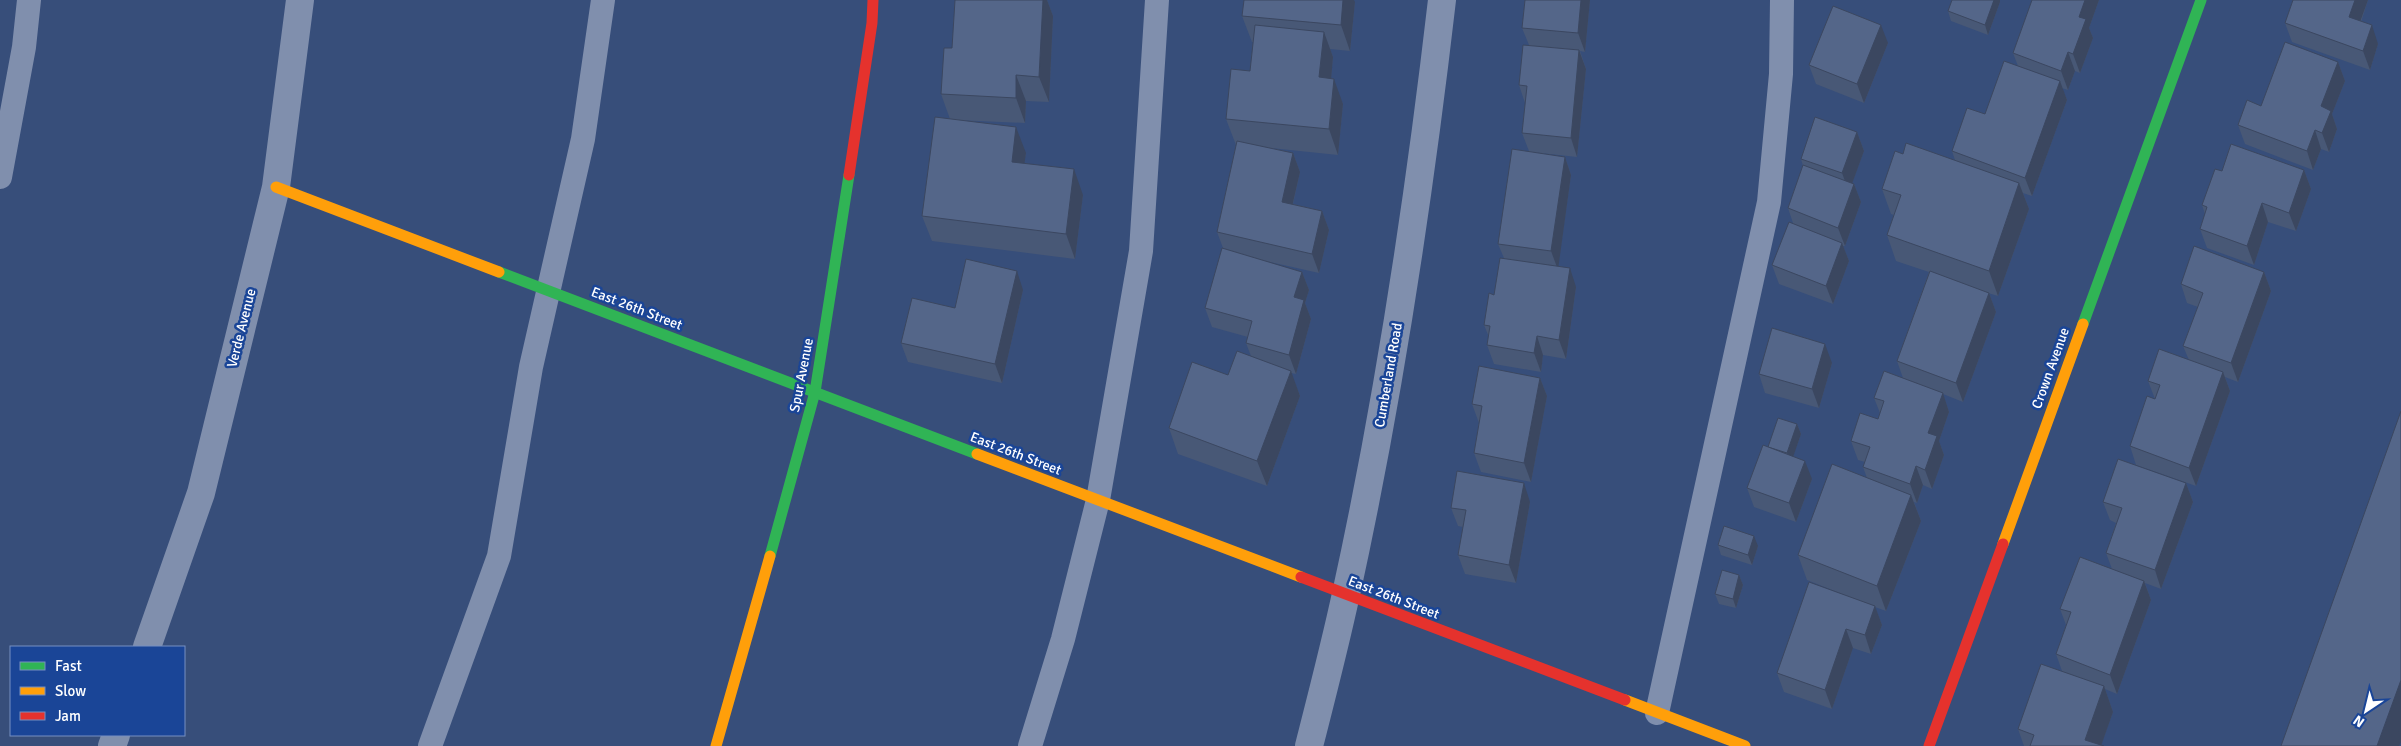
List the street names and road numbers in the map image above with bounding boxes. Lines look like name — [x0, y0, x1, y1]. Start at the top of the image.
street label: East 26th Street — [589, 283, 685, 334]
street label: Verde Avenue — [223, 287, 259, 369]
street label: Cumberland Road — [1371, 321, 1406, 429]
street label: Crown Avenue — [2028, 325, 2073, 411]
street label: Spur Avenue — [786, 337, 817, 413]
street label: East 26th Street — [968, 428, 1064, 479]
street label: East 26th Street — [1346, 572, 1442, 623]

